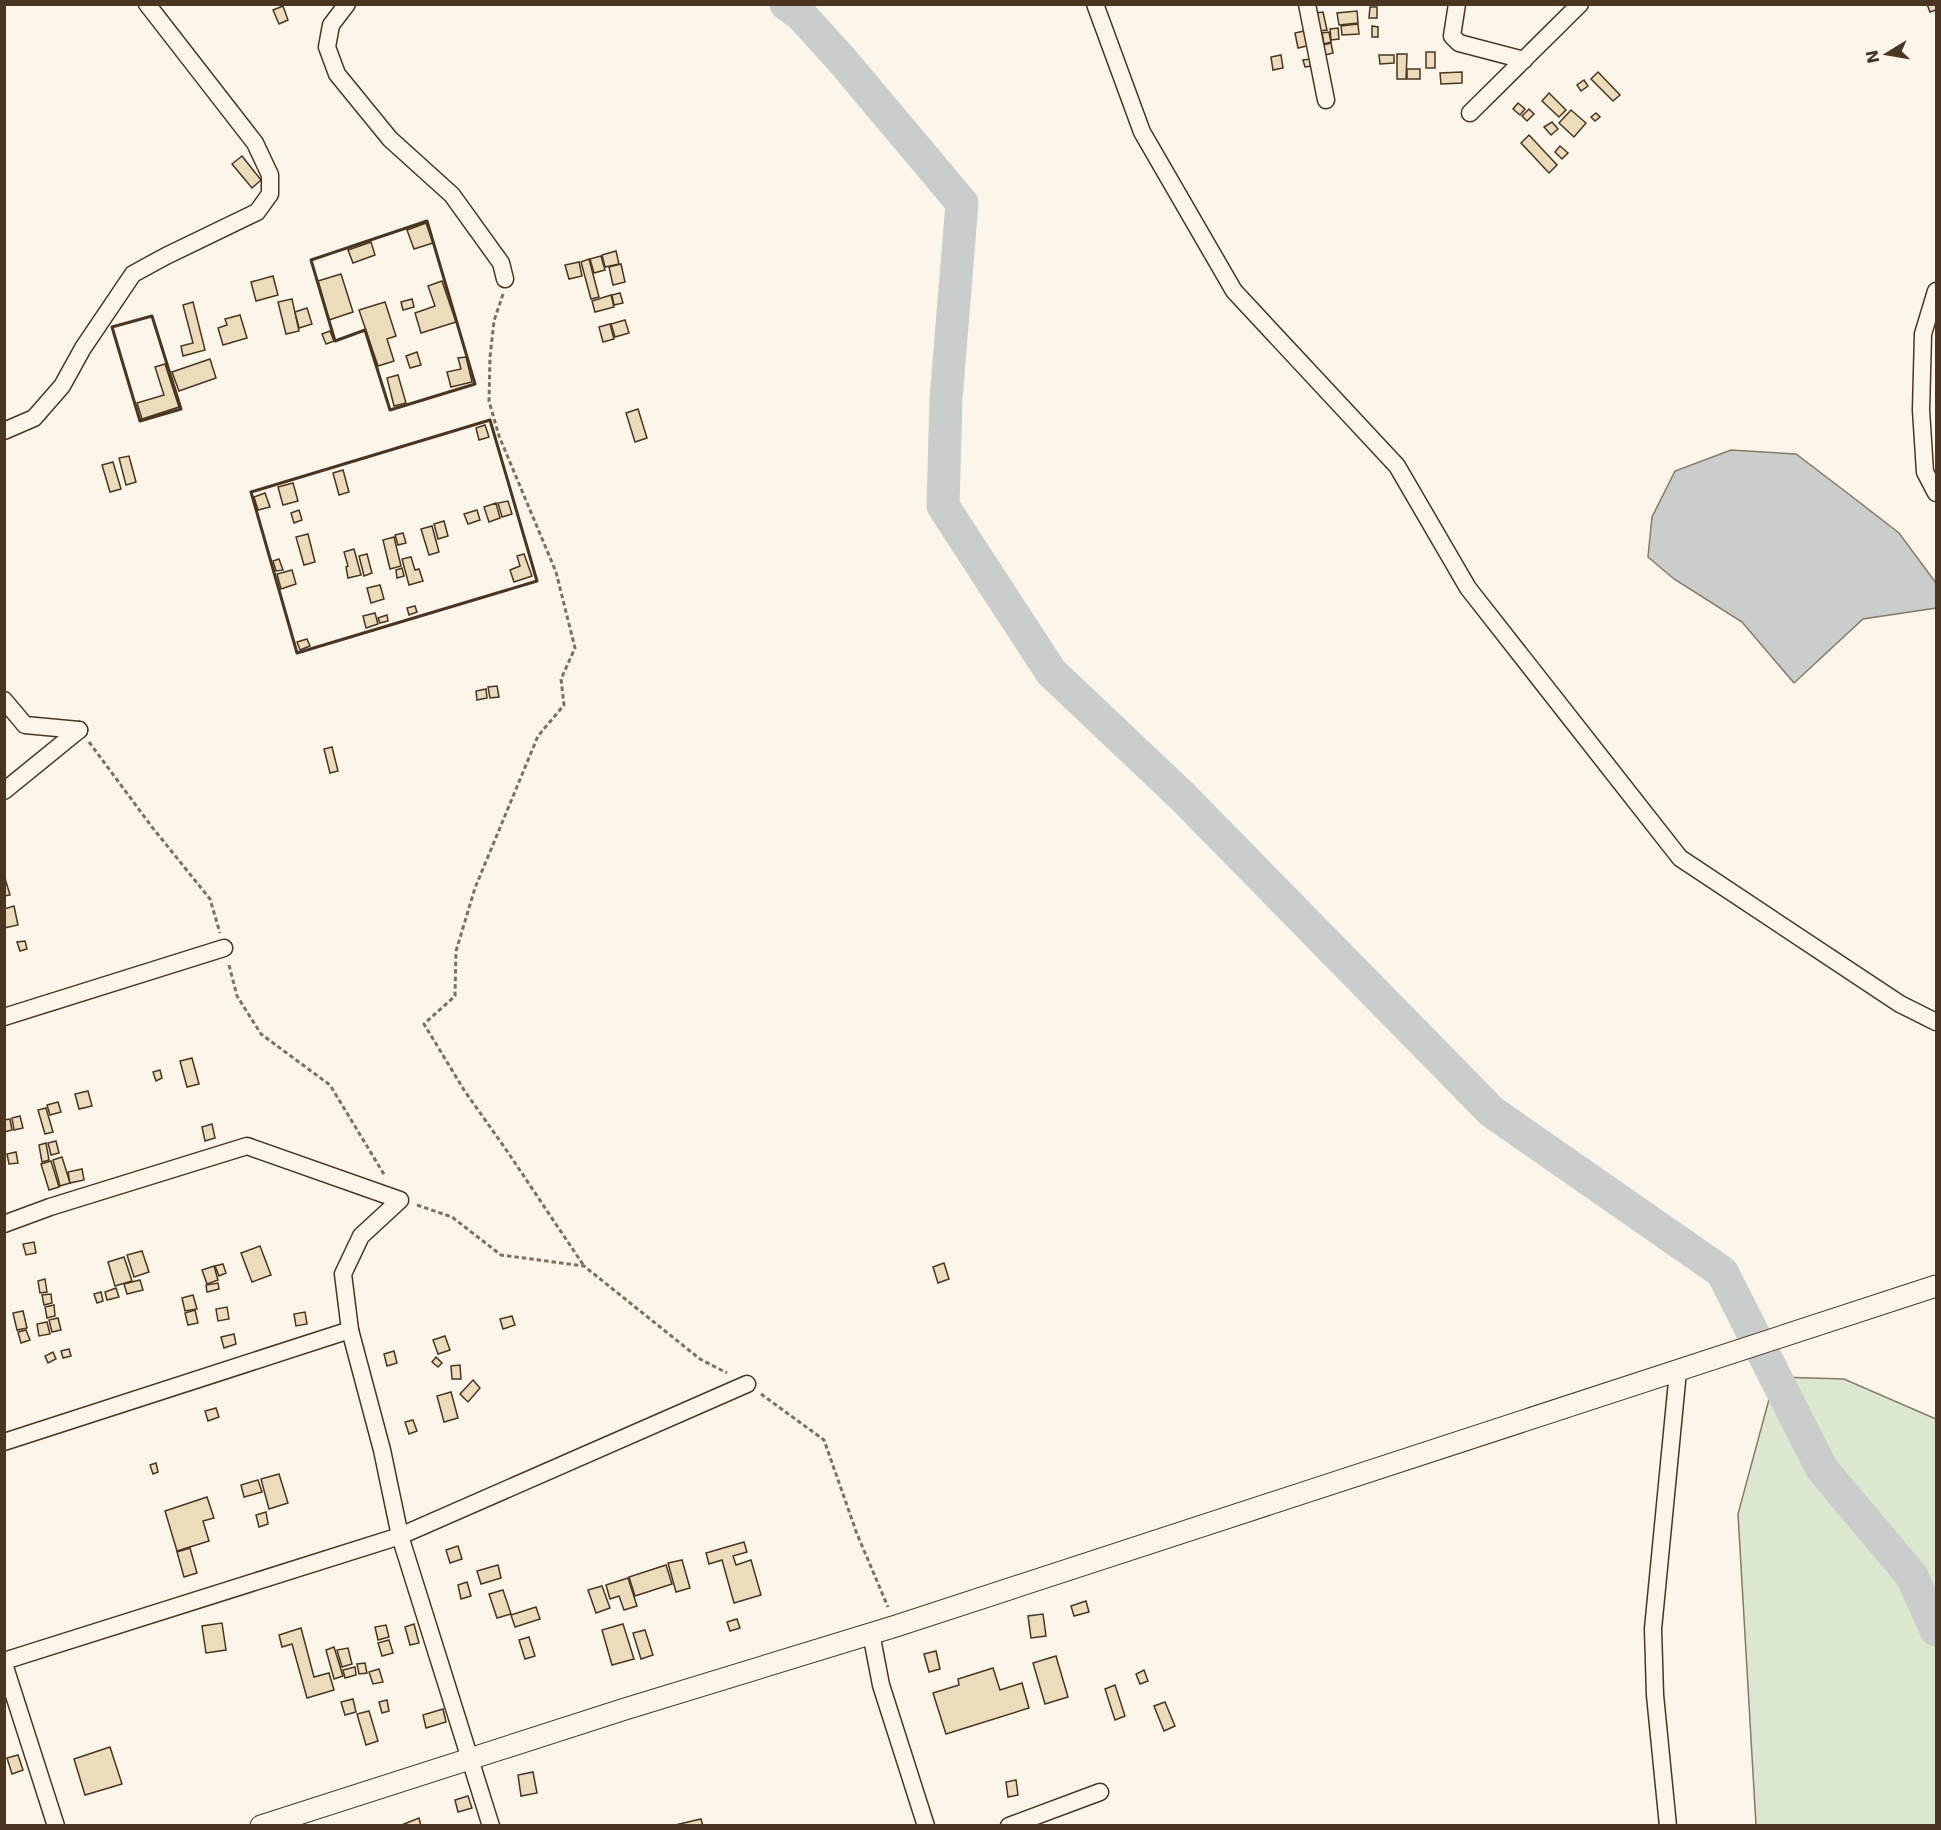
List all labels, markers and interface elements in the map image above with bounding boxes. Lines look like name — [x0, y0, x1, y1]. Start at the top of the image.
north arrow — [1857, 24, 1917, 84]
text: N — [1862, 48, 1883, 65]

